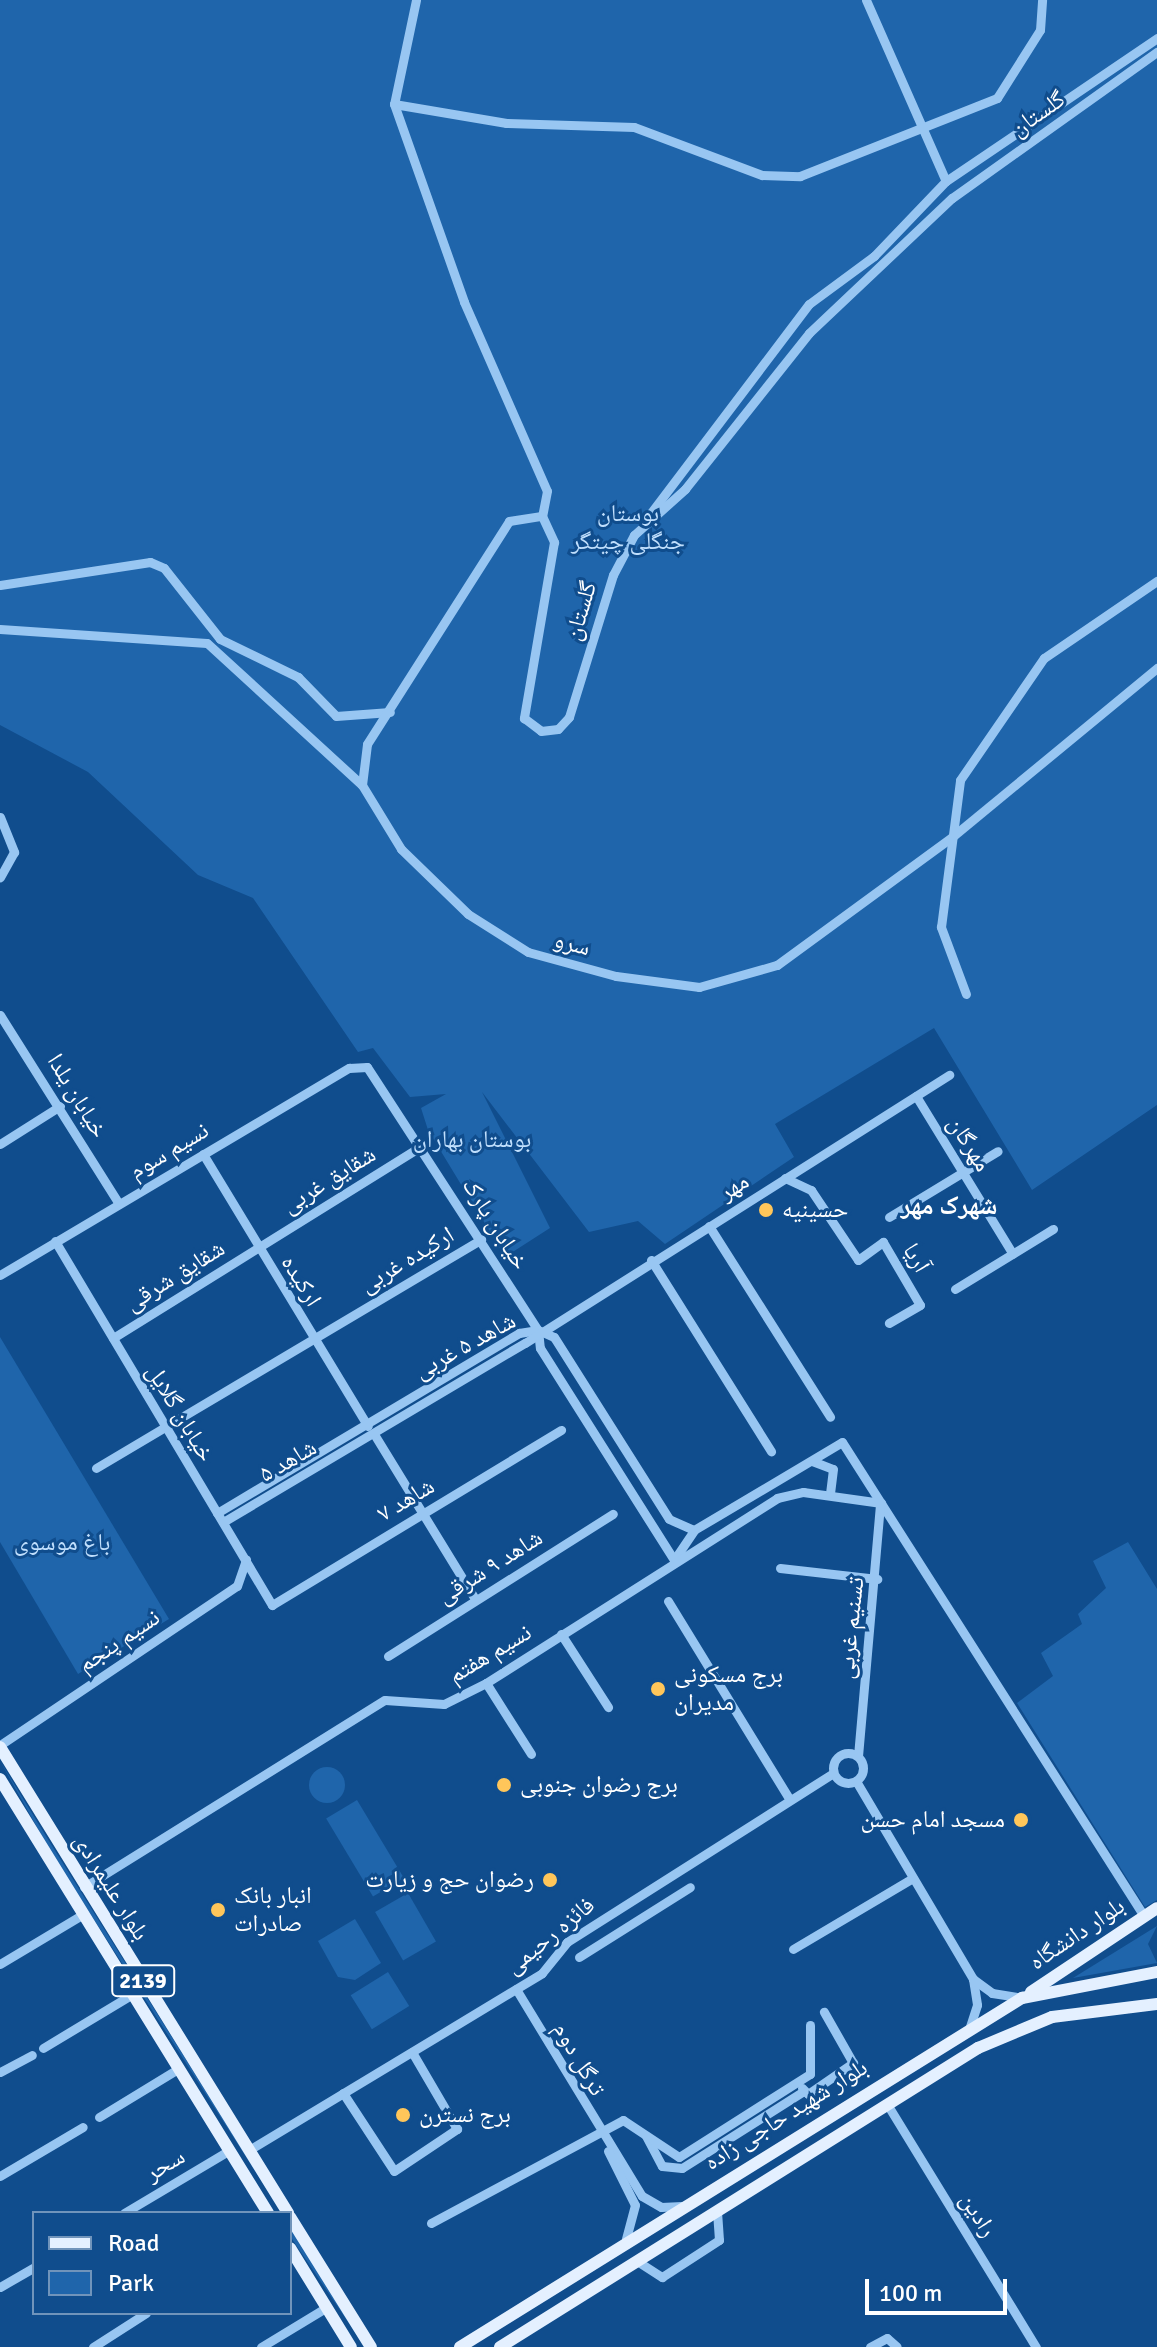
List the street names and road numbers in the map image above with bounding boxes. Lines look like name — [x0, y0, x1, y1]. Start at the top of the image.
street label: گلستان — [1005, 85, 1071, 143]
street label: گلستان — [558, 578, 604, 644]
street label: سرو — [551, 925, 593, 963]
street label: خیابان یلدا — [41, 1049, 113, 1143]
street label: مهرگان — [941, 1111, 997, 1177]
street label: نسیم سوم — [124, 1116, 214, 1186]
street label: شقایق غربی — [277, 1140, 381, 1220]
street label: مهر — [714, 1167, 754, 1207]
street label: خیابان پارک — [456, 1173, 534, 1275]
street label: ارکیده غربی — [355, 1221, 459, 1299]
street label: شقایق شرقی — [120, 1234, 230, 1318]
street label: آریا — [896, 1238, 936, 1278]
street label: ارکیده — [275, 1250, 327, 1312]
street label: شاهد ۵ غربی — [409, 1306, 521, 1386]
street label: خیابان گلایل — [140, 1359, 220, 1467]
street label: شاهد ۵ — [254, 1433, 322, 1489]
street label: شاهد ۷ — [372, 1472, 440, 1528]
street label: شاهد ۹ شرقی — [432, 1523, 548, 1611]
street label: تسنیم غربی — [831, 1575, 871, 1681]
street label: نسیم پنجم — [72, 1603, 166, 1679]
street label: نسیم هفتم — [443, 1618, 537, 1690]
street label: بلوار علیمرادی — [67, 1828, 155, 1946]
street label: فائزه رحیمی — [499, 1891, 601, 1981]
street label: بلوار دانشگاه — [1024, 1892, 1130, 1976]
road number: 2139 — [111, 1963, 175, 1999]
street label: ترگل دوم — [546, 2017, 612, 2101]
street label: بلوار شهید حاجی زاده — [699, 2053, 873, 2177]
street label: سحر — [140, 2142, 190, 2188]
street label: رادین — [953, 2187, 1003, 2243]

